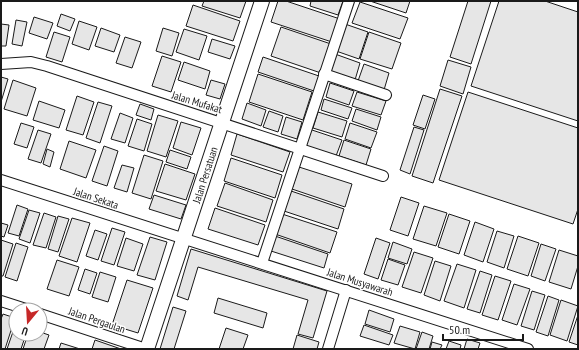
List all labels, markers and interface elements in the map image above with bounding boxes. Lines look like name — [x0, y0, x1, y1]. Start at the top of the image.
street label: Jalan Mufakat — [169, 87, 224, 116]
street label: Jalan Persatuan — [189, 145, 221, 206]
street label: Jalan Sekata — [71, 184, 120, 212]
street label: Jalan Musyawarah — [324, 264, 395, 299]
north arrow — [8, 302, 48, 342]
street label: Jalan Pergaulan — [66, 303, 127, 336]
scale bar — [443, 316, 523, 342]
text: 50 m — [449, 322, 470, 337]
text: U — [20, 324, 30, 339]

